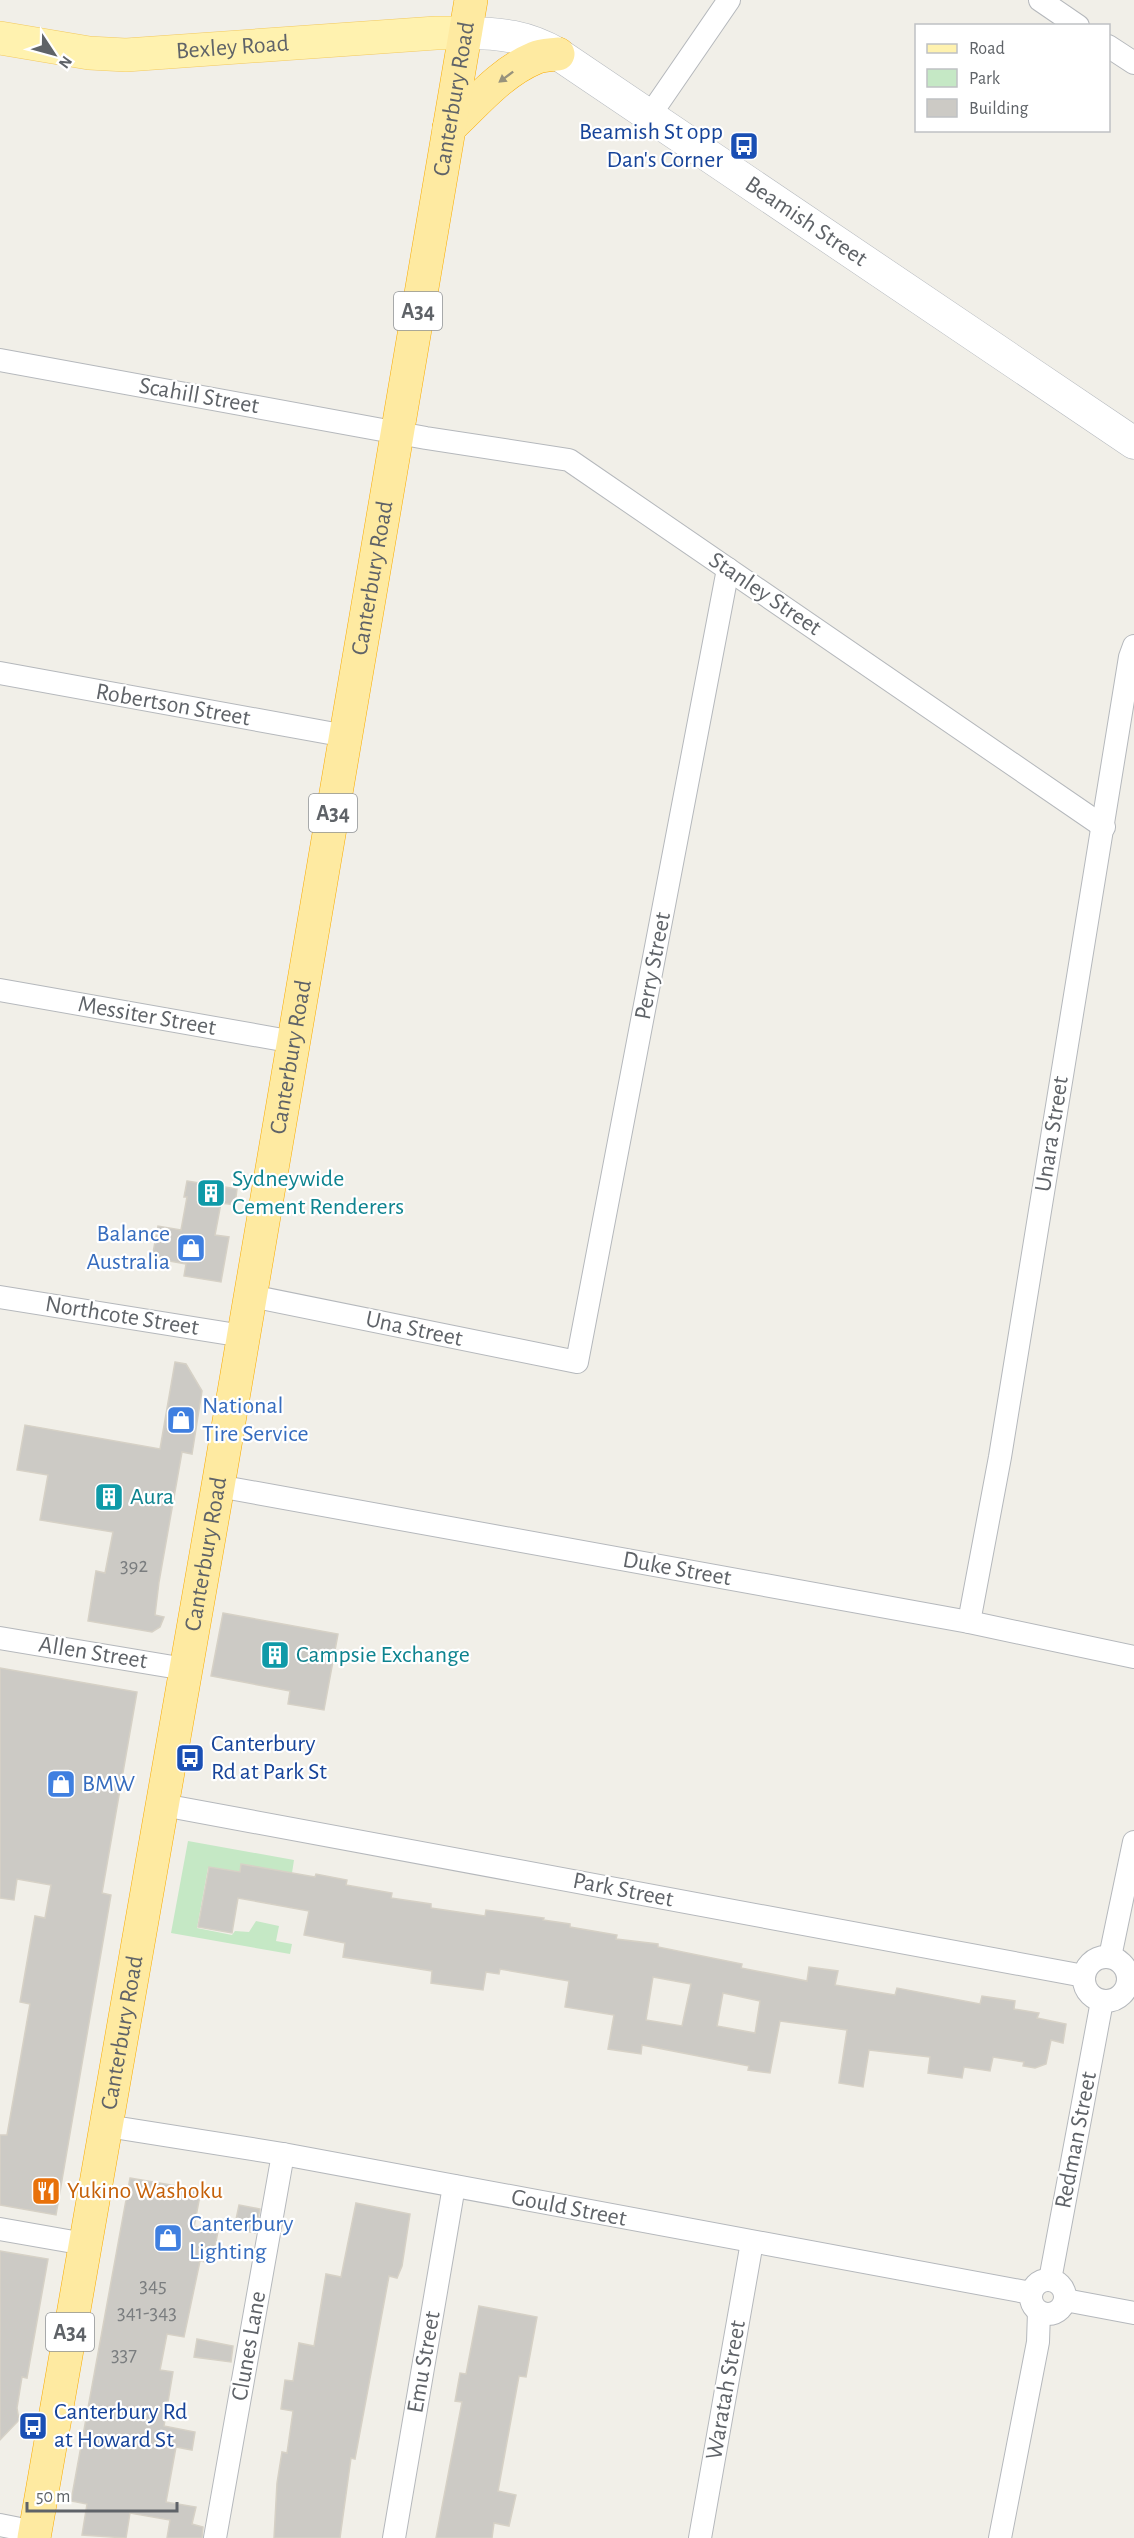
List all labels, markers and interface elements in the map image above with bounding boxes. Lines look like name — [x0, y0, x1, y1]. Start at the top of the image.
street label: Canterbury Road — [429, 20, 479, 178]
north arrow — [24, 24, 84, 84]
legend — [915, 24, 1110, 132]
street label: Bexley Road — [175, 31, 290, 63]
text: Road — [969, 40, 1005, 58]
text: N — [56, 53, 75, 71]
text: Park — [969, 70, 1001, 88]
one-way arrow — [498, 71, 514, 83]
text: Building — [969, 100, 1029, 118]
place label: Beamish St opp Dan's Corner — [579, 120, 723, 172]
bus stop icon: Beamish St opp Dan's Corner — [728, 130, 760, 162]
street label: Beamish Street — [741, 172, 872, 271]
road number: A34 — [394, 292, 442, 330]
street label: Scahill Street — [137, 374, 261, 418]
street label: Canterbury Road — [348, 499, 398, 657]
street label: Stanley Street — [704, 548, 826, 640]
street label: Robertson Street — [94, 680, 252, 730]
road number: A34 — [309, 794, 357, 832]
street label: Perry Street — [631, 910, 675, 1022]
street label: Canterbury Road — [266, 978, 316, 1136]
street label: Messiter Street — [76, 992, 218, 1040]
street label: Unara Street — [1031, 1074, 1073, 1194]
place label: Sydneywide Cement Renderers — [232, 1167, 404, 1219]
building icon: Sydneywide Cement Renderers — [195, 1177, 227, 1209]
place label: Balance Australia — [86, 1222, 170, 1274]
shop icon: Balance Australia — [175, 1232, 207, 1264]
street label: Northcote Street — [43, 1292, 201, 1340]
street label: Una Street — [363, 1307, 465, 1351]
place label: National Tire Service — [202, 1394, 309, 1446]
shop icon: National Tire Service — [165, 1404, 197, 1436]
street label: Canterbury Road — [181, 1475, 231, 1633]
building icon: Aura — [93, 1481, 125, 1513]
place label: Aura — [130, 1485, 174, 1509]
street label: Duke Street — [621, 1548, 733, 1590]
house number: 392 — [120, 1555, 148, 1576]
street label: Allen Street — [37, 1633, 149, 1673]
building icon: Campsie Exchange — [259, 1639, 291, 1671]
place label: Campsie Exchange — [296, 1643, 470, 1667]
place label: Canterbury Rd at Park St — [211, 1732, 327, 1784]
bus stop icon: Canterbury Rd at Park St — [174, 1742, 206, 1774]
shop icon: BMW — [45, 1768, 77, 1800]
place label: BMW — [82, 1772, 136, 1796]
street label: Park Street — [571, 1868, 676, 1912]
street label: Canterbury Road — [97, 1954, 148, 2112]
street label: Redman Street — [1051, 2069, 1101, 2210]
restaurant icon: Yukino Washoku — [30, 2175, 62, 2207]
place label: Yukino Washoku — [67, 2179, 223, 2203]
street label: Gould Street — [509, 2185, 629, 2231]
place label: Canterbury Lighting — [189, 2212, 294, 2264]
shop icon: Canterbury Lighting — [152, 2222, 184, 2254]
house number: 345 — [139, 2275, 167, 2296]
street label: Clunes Lane — [228, 2289, 270, 2403]
house number: 341-343 — [117, 2302, 177, 2323]
street label: Emu Street — [403, 2309, 445, 2415]
road number: A34 — [46, 2313, 94, 2351]
street label: Waratah Street — [702, 2318, 750, 2462]
house number: 337 — [111, 2344, 137, 2365]
place label: Canterbury Rd at Howard St — [54, 2400, 187, 2452]
bus stop icon: Canterbury Rd at Howard St — [17, 2410, 49, 2442]
scale bar — [27, 2475, 177, 2513]
text: 50 m — [36, 2488, 70, 2506]

